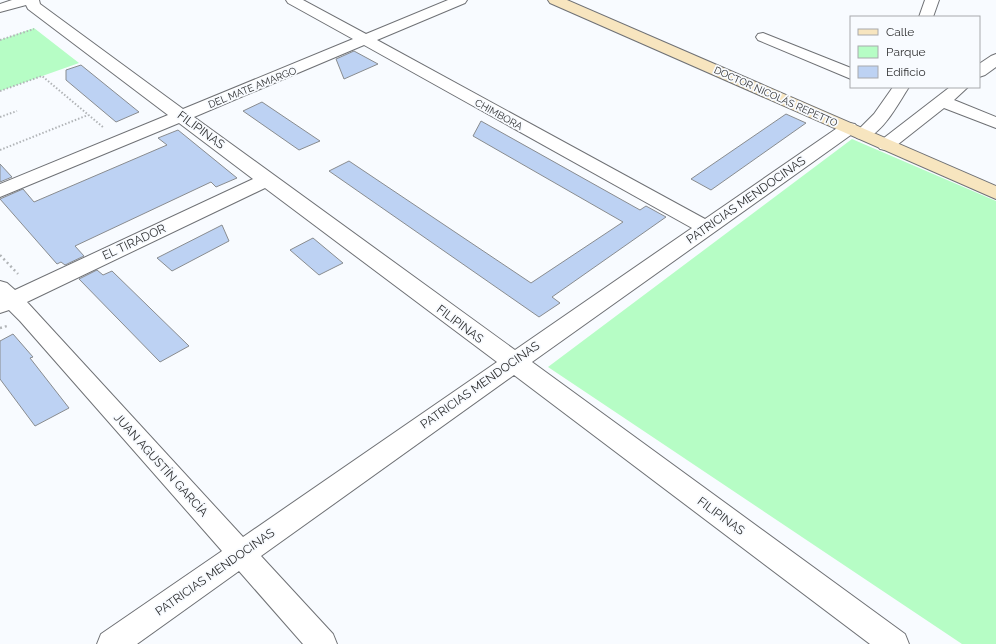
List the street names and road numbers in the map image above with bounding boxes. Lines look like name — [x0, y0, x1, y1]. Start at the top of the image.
street label: DOCTOR NICOLÁS REPETTO — [712, 64, 840, 129]
street label: DEL MATE AMARGO — [206, 65, 298, 110]
street label: CHIMBORA — [473, 97, 525, 132]
street label: FILIPINAS — [175, 108, 227, 152]
street label: PATRICIAS MENDOCINAS — [684, 153, 808, 247]
street label: EL TIRADOR — [100, 221, 168, 263]
street label: FILIPINAS — [434, 302, 486, 346]
street label: PATRICIAS MENDOCINAS — [418, 338, 542, 432]
street label: JUAN AGUSTÍN GARCÍA — [111, 411, 211, 519]
street label: FILIPINAS — [695, 494, 747, 538]
street label: PATRICIAS MENDOCINAS — [153, 525, 277, 619]

